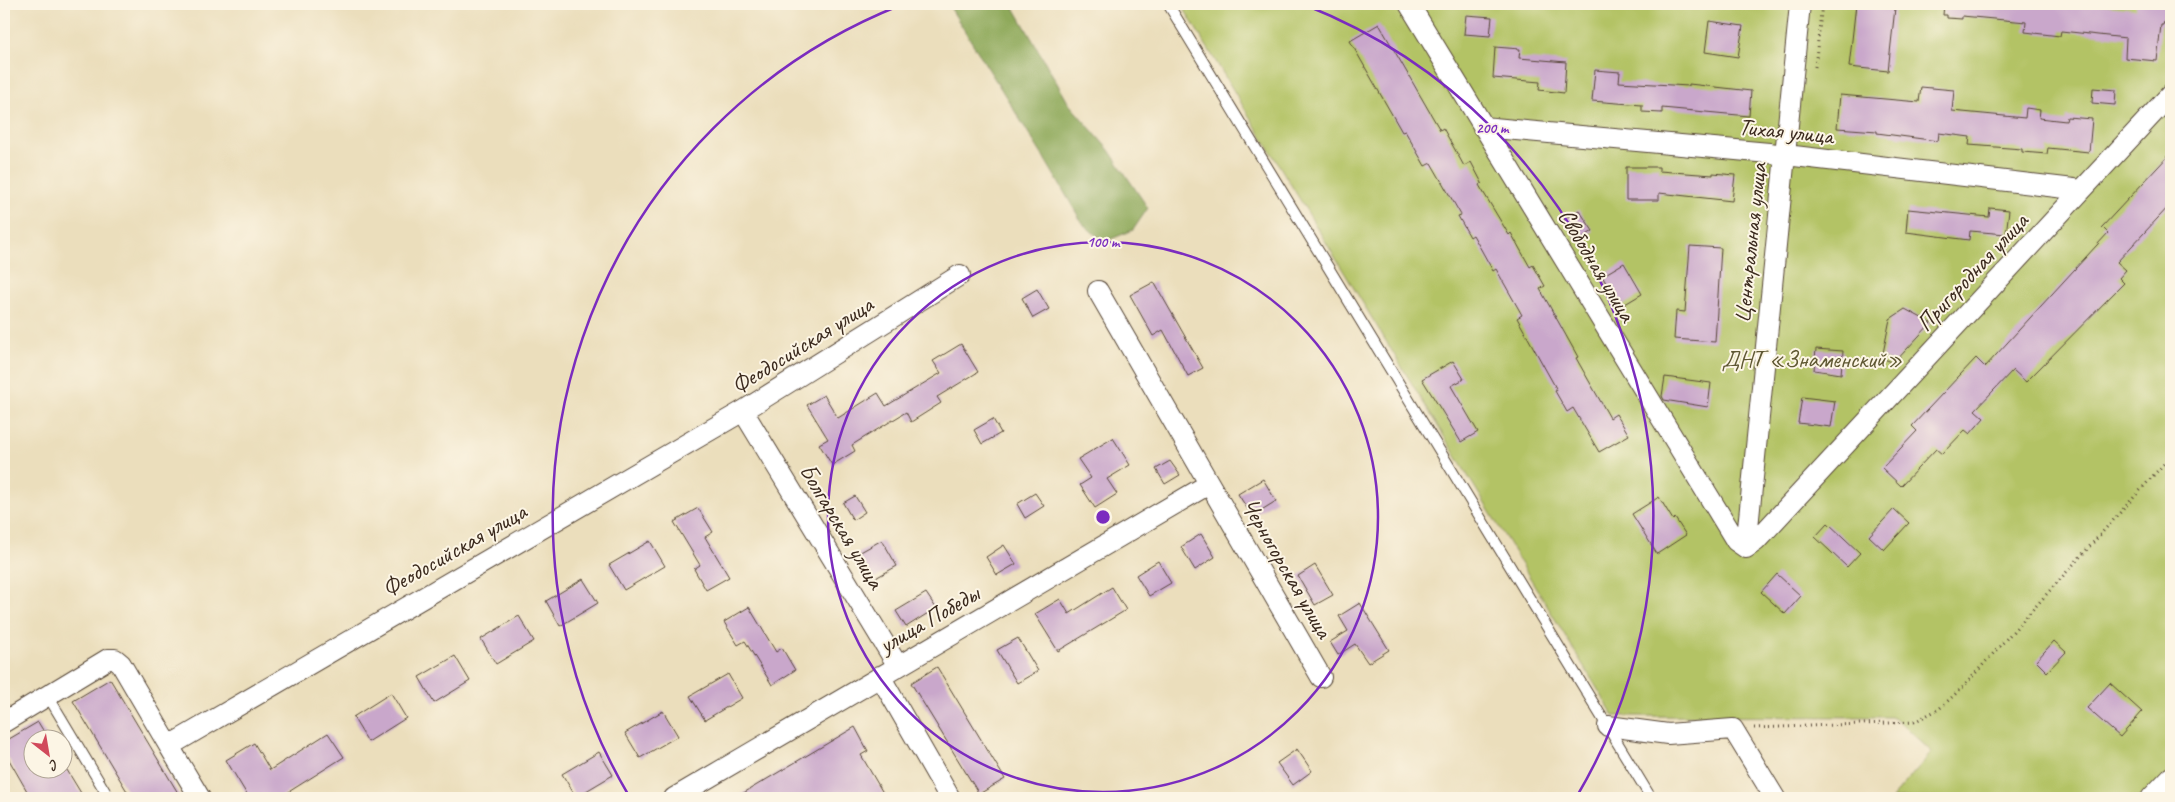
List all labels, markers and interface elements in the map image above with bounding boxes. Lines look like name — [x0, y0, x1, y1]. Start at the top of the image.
street label: Тихая улица — [1737, 111, 1837, 151]
text: 200 m — [1476, 119, 1510, 138]
street label: Центральная улица — [1727, 160, 1773, 325]
street label: Свободная улица — [1551, 203, 1643, 328]
street label: Пригородная улица — [1909, 205, 2035, 338]
text: 100 m — [1087, 233, 1121, 252]
street label: Феодосийская улица — [726, 289, 880, 401]
park label: ДНТ «Знаменский» — [1721, 344, 1903, 374]
street label: Болгарская улица — [793, 458, 892, 595]
street label: Черногорская улица — [1235, 493, 1340, 645]
street label: Феодосийская улица — [377, 496, 533, 603]
centre of rings — [1094, 508, 1112, 526]
street label: улица Победы — [872, 577, 986, 661]
north arrow — [22, 730, 72, 780]
text: С — [45, 756, 62, 775]

